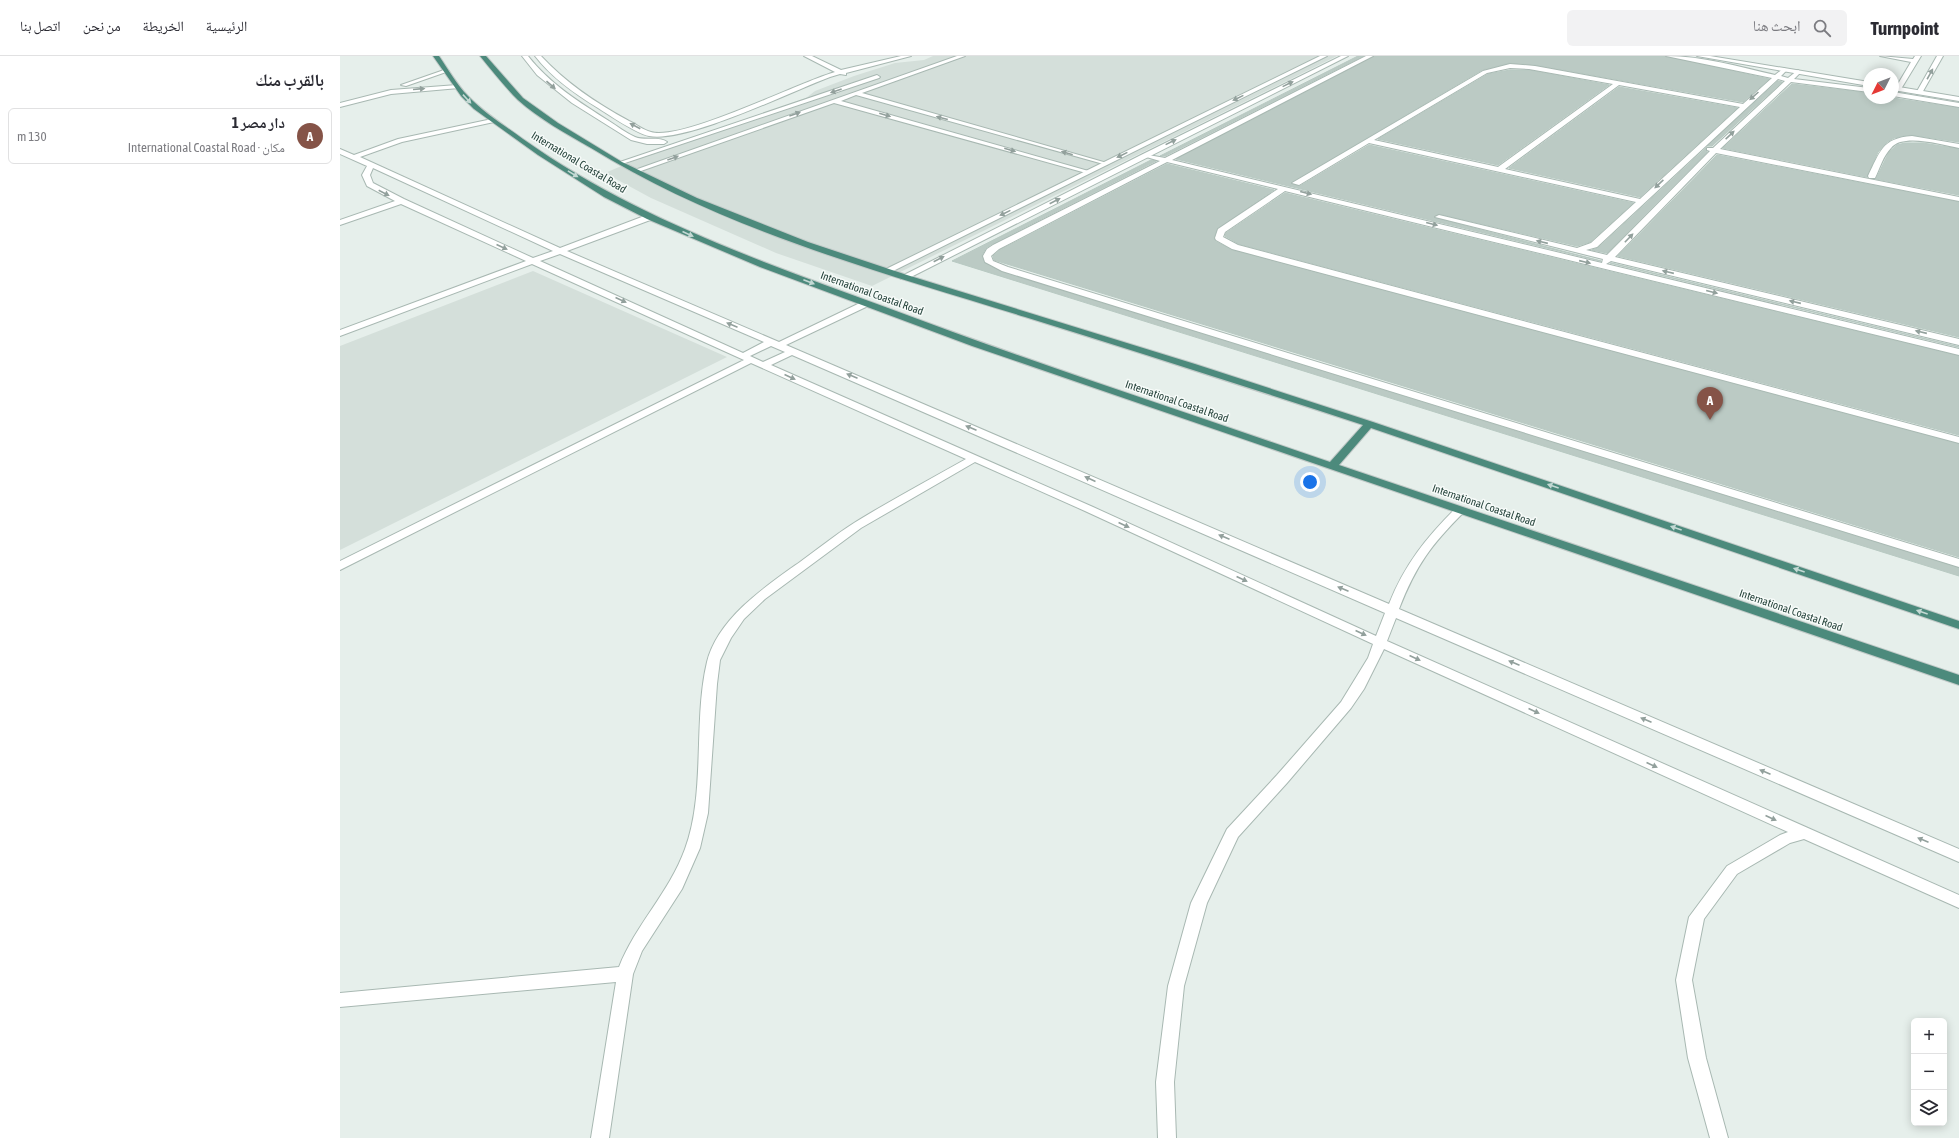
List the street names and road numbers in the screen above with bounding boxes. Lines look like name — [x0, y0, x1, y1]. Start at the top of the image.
street label: International Coastal Road — [529, 129, 629, 195]
street label: International Coastal Road — [819, 269, 925, 317]
street label: International Coastal Road — [1124, 378, 1230, 424]
street label: International Coastal Road — [1431, 482, 1537, 528]
street label: International Coastal Road — [1738, 587, 1844, 633]

